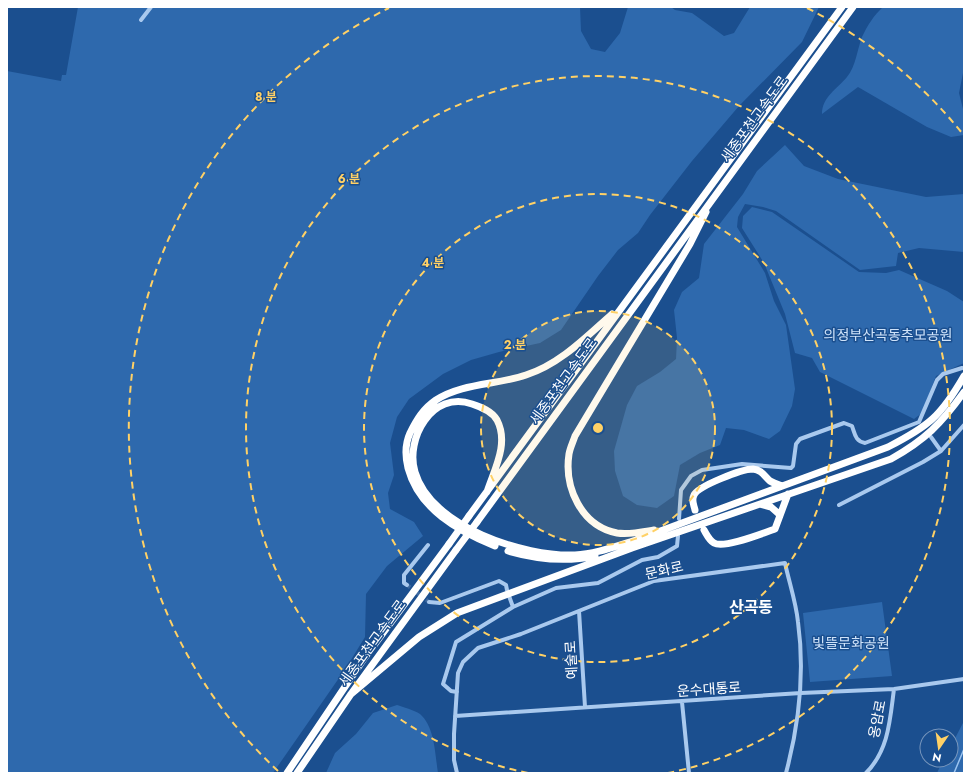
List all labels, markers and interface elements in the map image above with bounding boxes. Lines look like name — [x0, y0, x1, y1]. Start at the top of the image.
street label: 세종포천고속도로 — [716, 71, 792, 167]
text: 8 분 — [255, 88, 277, 106]
text: 6 분 — [338, 170, 360, 188]
text: 4 분 — [421, 254, 445, 272]
park label: 의정부산곡동추모공원 — [824, 325, 952, 345]
street label: 세종포천고속도로 — [525, 333, 601, 429]
text: 2 분 — [504, 336, 526, 354]
centre of rings — [591, 421, 605, 435]
street label: 문화로 — [643, 556, 685, 584]
street label: 세종포천고속도로 — [334, 595, 410, 691]
district label: 산곡동 — [729, 596, 773, 619]
park label: 빛뜰문화공원 — [812, 633, 890, 653]
street label: 예술로 — [560, 640, 582, 680]
street label: 운수대통로 — [676, 677, 742, 701]
street label: 옹암로 — [863, 698, 891, 740]
north arrow — [919, 728, 959, 768]
text: N — [931, 749, 943, 767]

